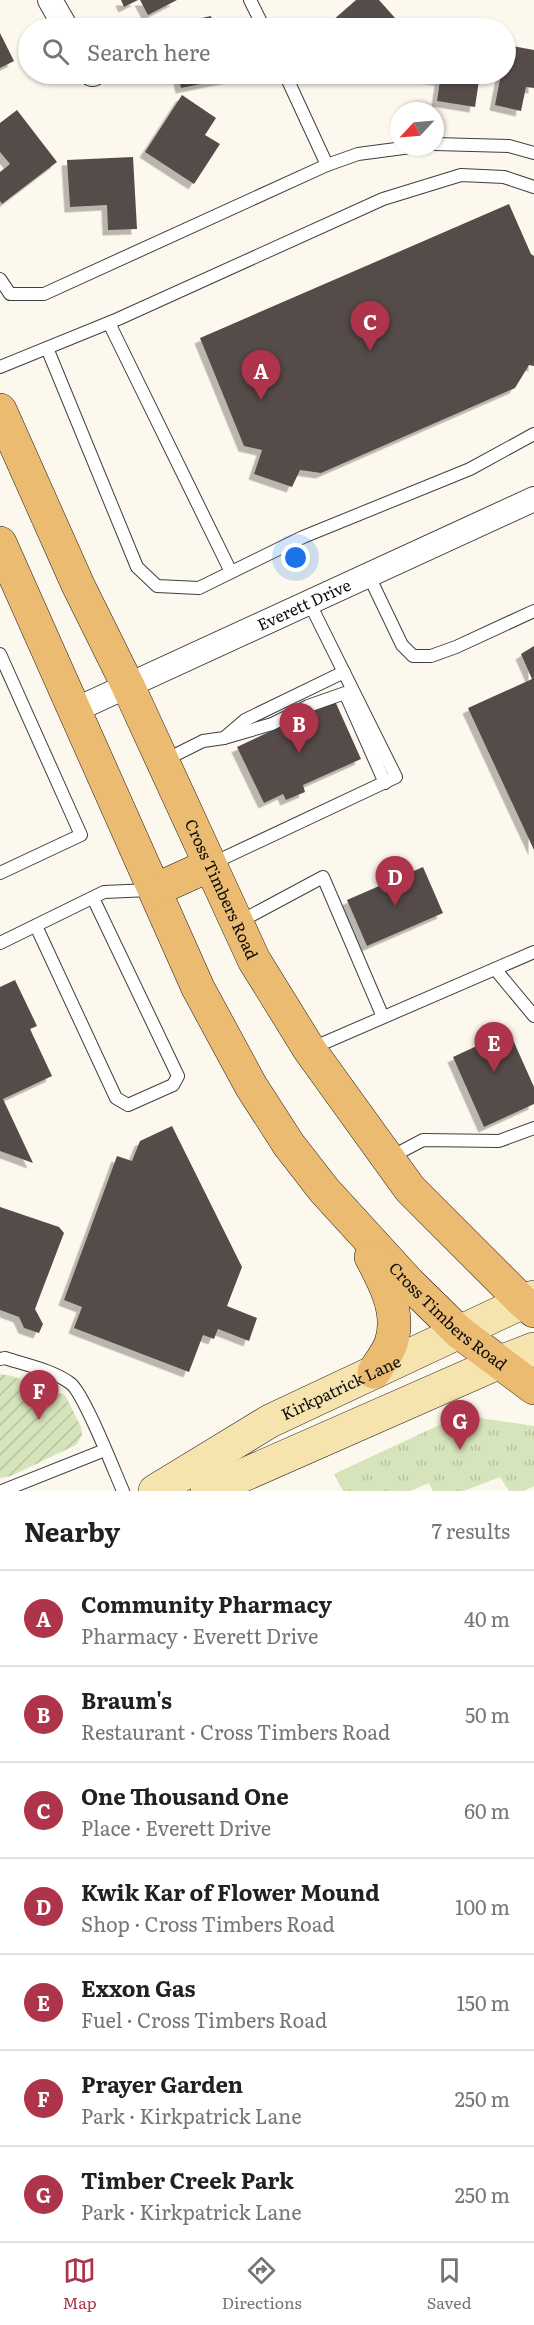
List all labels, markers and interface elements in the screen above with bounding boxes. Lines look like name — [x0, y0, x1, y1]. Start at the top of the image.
search box — [18, 18, 516, 84]
icon: search — [39, 35, 72, 68]
text: Search here — [87, 35, 210, 68]
north arrow — [390, 102, 444, 156]
pin: C — [350, 302, 389, 351]
pin: A — [242, 350, 280, 400]
your location — [281, 543, 310, 572]
street label: Everett Drive — [253, 572, 354, 636]
pin: B — [280, 704, 318, 753]
street label: Cross Timbers Road — [180, 815, 265, 963]
pin: D — [376, 856, 414, 906]
pin: E — [474, 1022, 514, 1072]
street label: Cross Timbers Road — [384, 1256, 513, 1375]
street label: Kirkpatrick Lane — [277, 1348, 404, 1425]
pin: F — [20, 1370, 58, 1420]
pin: G — [440, 1400, 480, 1450]
text: Nearby — [24, 1511, 120, 1550]
text: 7 results — [432, 1515, 510, 1545]
text: Community Pharmacy — [81, 1587, 332, 1620]
text: A — [36, 1603, 51, 1633]
text: 40 m — [464, 1603, 510, 1633]
text: Pharmacy · Everett Drive — [81, 1620, 318, 1650]
text: Braum's — [81, 1683, 172, 1716]
text: B — [37, 1699, 50, 1729]
text: 50 m — [465, 1699, 510, 1729]
text: Restaurant · Cross Timbers Road — [81, 1716, 390, 1746]
text: One Thousand One — [81, 1779, 289, 1812]
text: C — [36, 1795, 51, 1825]
text: 60 m — [464, 1795, 510, 1825]
text: Place · Everett Drive — [81, 1812, 271, 1842]
text: Kwik Kar of Flower Mound — [81, 1875, 380, 1908]
text: D — [36, 1891, 51, 1921]
text: 100 m — [455, 1891, 510, 1921]
text: Shop · Cross Timbers Road — [81, 1908, 335, 1938]
text: Exxon Gas — [81, 1971, 196, 2004]
text: E — [37, 1987, 50, 2017]
text: 150 m — [457, 1987, 510, 2017]
text: Fuel · Cross Timbers Road — [81, 2004, 327, 2034]
text: Prayer Garden — [81, 2067, 243, 2100]
text: F — [37, 2083, 50, 2113]
text: 250 m — [455, 2083, 510, 2113]
text: Park · Kirkpatrick Lane — [81, 2100, 302, 2130]
text: Timber Creek Park — [81, 2163, 294, 2196]
text: G — [36, 2179, 51, 2209]
text: 250 m — [455, 2179, 510, 2209]
text: Park · Kirkpatrick Lane — [81, 2196, 302, 2226]
tab: Map — [63, 2254, 97, 2314]
tab: Directions — [222, 2254, 302, 2314]
tab: Saved — [427, 2254, 471, 2314]

